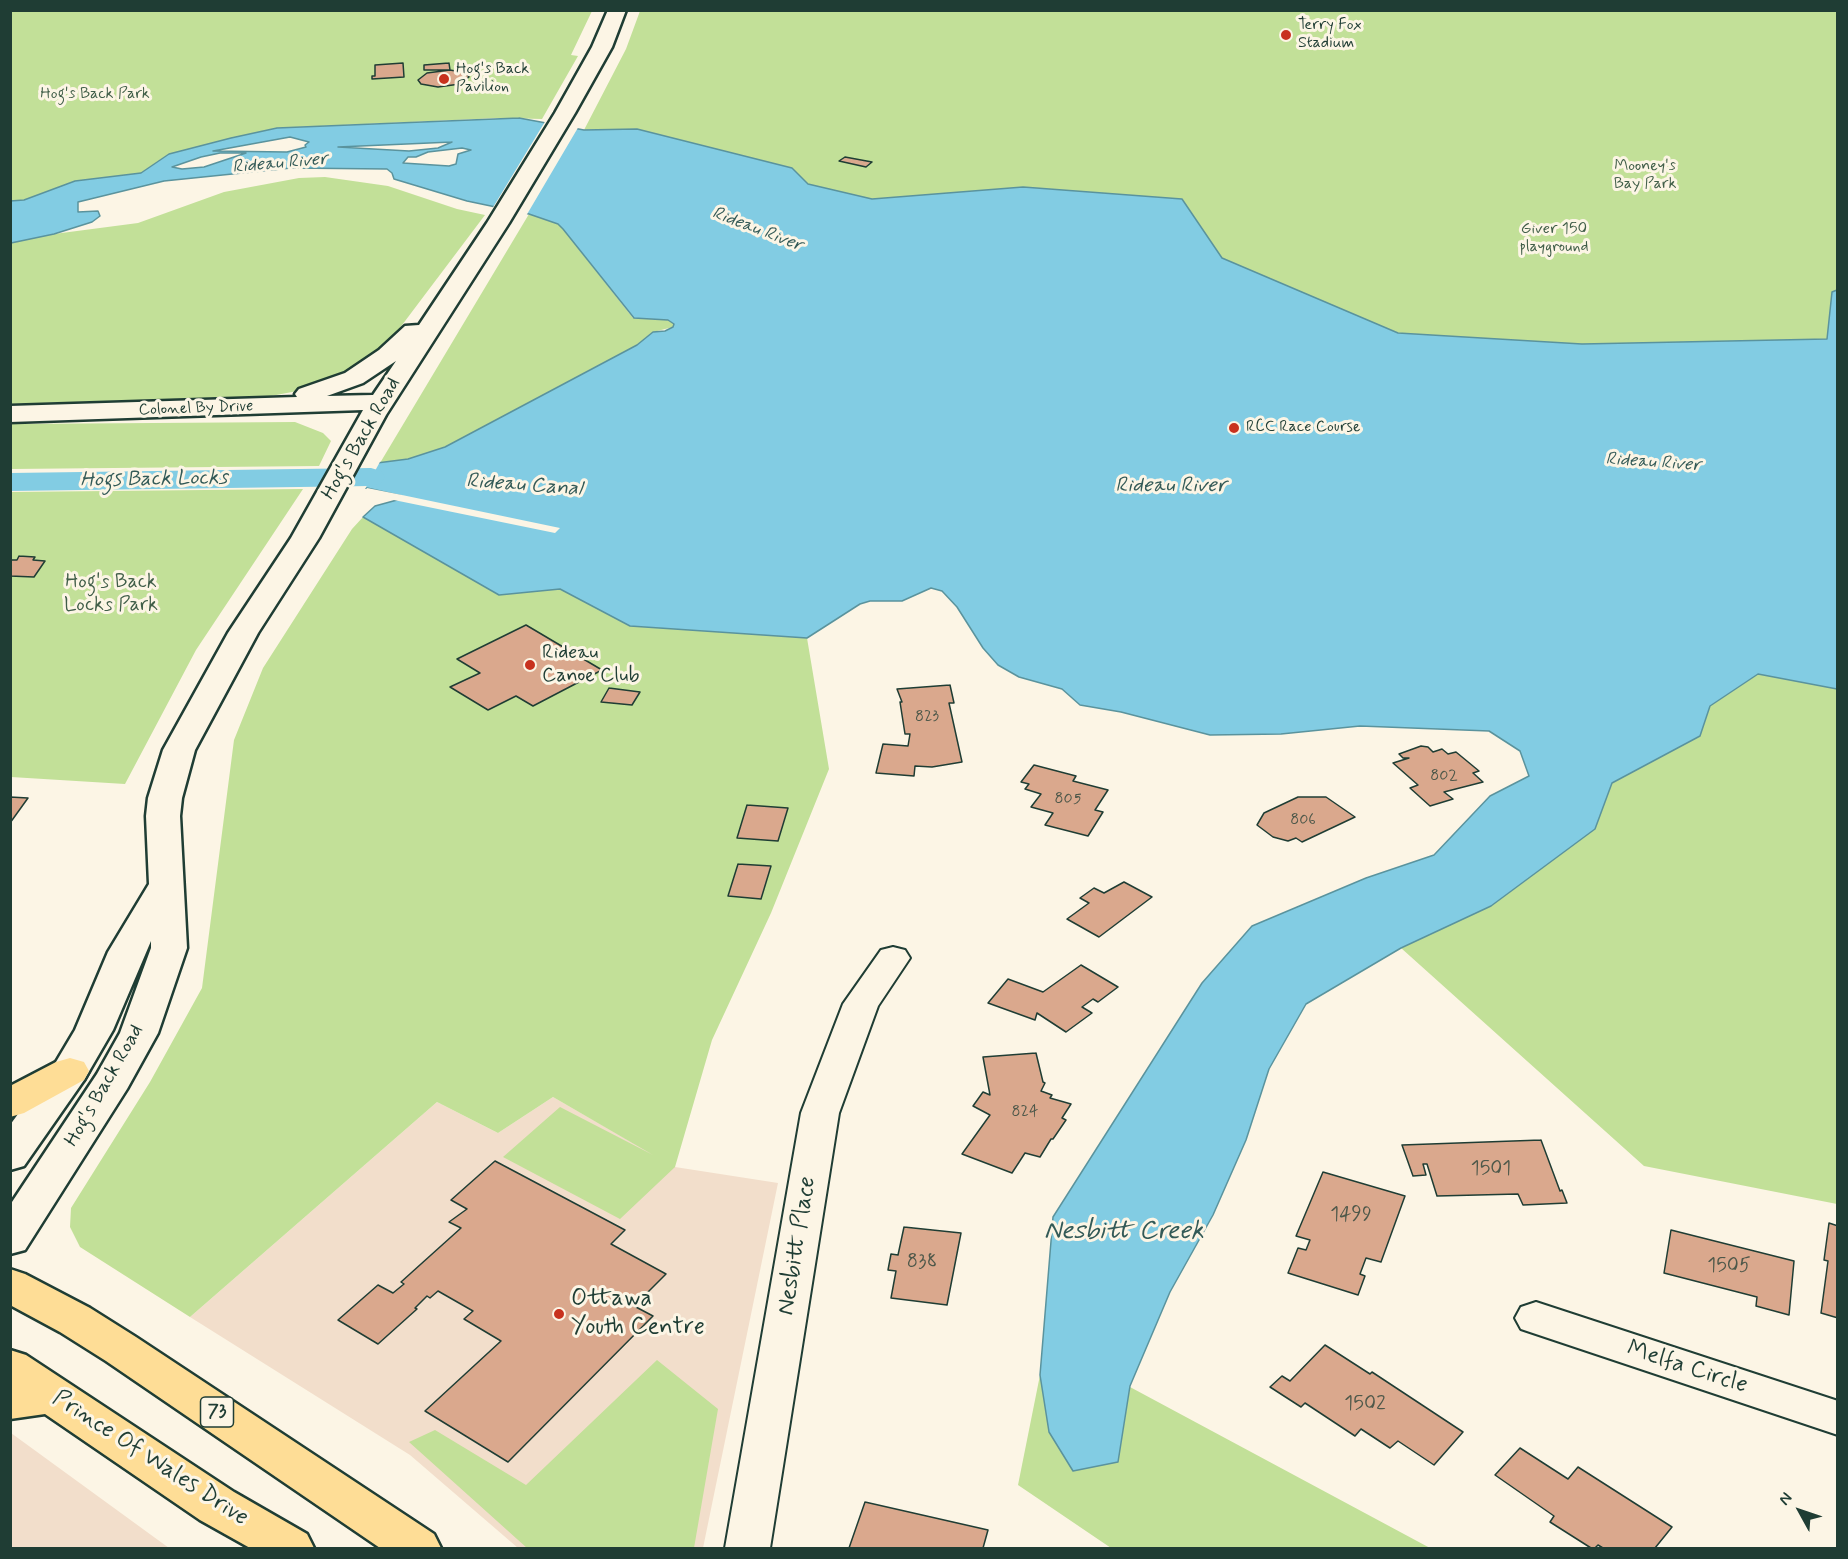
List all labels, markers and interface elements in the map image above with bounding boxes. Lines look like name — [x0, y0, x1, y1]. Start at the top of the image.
place label: Terry Fox Stadium — [1298, 16, 1362, 54]
marker: Terry Fox Stadium — [1279, 28, 1293, 42]
place label: Hog's Back Pavilion — [456, 60, 529, 98]
marker: Hog's Back Pavilion — [437, 72, 451, 86]
park label: Hog's Back Park — [40, 85, 150, 105]
water label: Rideau River — [232, 149, 328, 179]
park label: Mooney's Bay Park — [1614, 157, 1676, 195]
water label: Rideau River — [709, 203, 805, 257]
park label: Giver 150 playground — [1519, 220, 1589, 258]
street label: Hog's Back Road — [317, 374, 407, 504]
street label: Colonel By Drive — [138, 397, 254, 421]
place label: RCC Race Course — [1246, 418, 1360, 438]
marker: RCC Race Course — [1227, 421, 1241, 435]
water label: Rideau River — [1605, 449, 1701, 477]
water label: Hogs Back Locks — [80, 466, 228, 494]
water label: Rideau Canal — [465, 469, 583, 503]
water label: Rideau River — [1115, 474, 1227, 500]
park label: Hog's Back Locks Park — [64, 571, 158, 618]
place label: Rideau Canoe Club — [542, 642, 639, 689]
marker: Rideau Canoe Club — [523, 658, 537, 672]
house number: 823 — [915, 708, 939, 728]
house number: 802 — [1430, 767, 1458, 787]
house number: 805 — [1054, 790, 1082, 810]
house number: 806 — [1290, 811, 1316, 831]
street label: Hog's Back Road — [60, 1021, 150, 1151]
house number: 824 — [1012, 1103, 1038, 1123]
house number: 1501 — [1471, 1158, 1511, 1182]
street label: Nesbitt Place — [773, 1174, 823, 1318]
house number: 1499 — [1330, 1204, 1372, 1228]
water label: Nesbitt Creek — [1044, 1217, 1204, 1249]
house number: 838 — [907, 1251, 937, 1275]
house number: 1505 — [1707, 1255, 1751, 1279]
place label: Ottawa Youth Centre — [571, 1286, 705, 1342]
marker: Ottawa Youth Centre — [552, 1307, 566, 1321]
street label: Melfa Circle — [1623, 1335, 1751, 1401]
street label: Prince Of Wales Drive — [47, 1385, 253, 1533]
house number: 1502 — [1344, 1393, 1386, 1417]
road number: 73 — [200, 1397, 234, 1427]
north arrow — [1770, 1481, 1830, 1541]
text: N — [1774, 1488, 1797, 1510]

